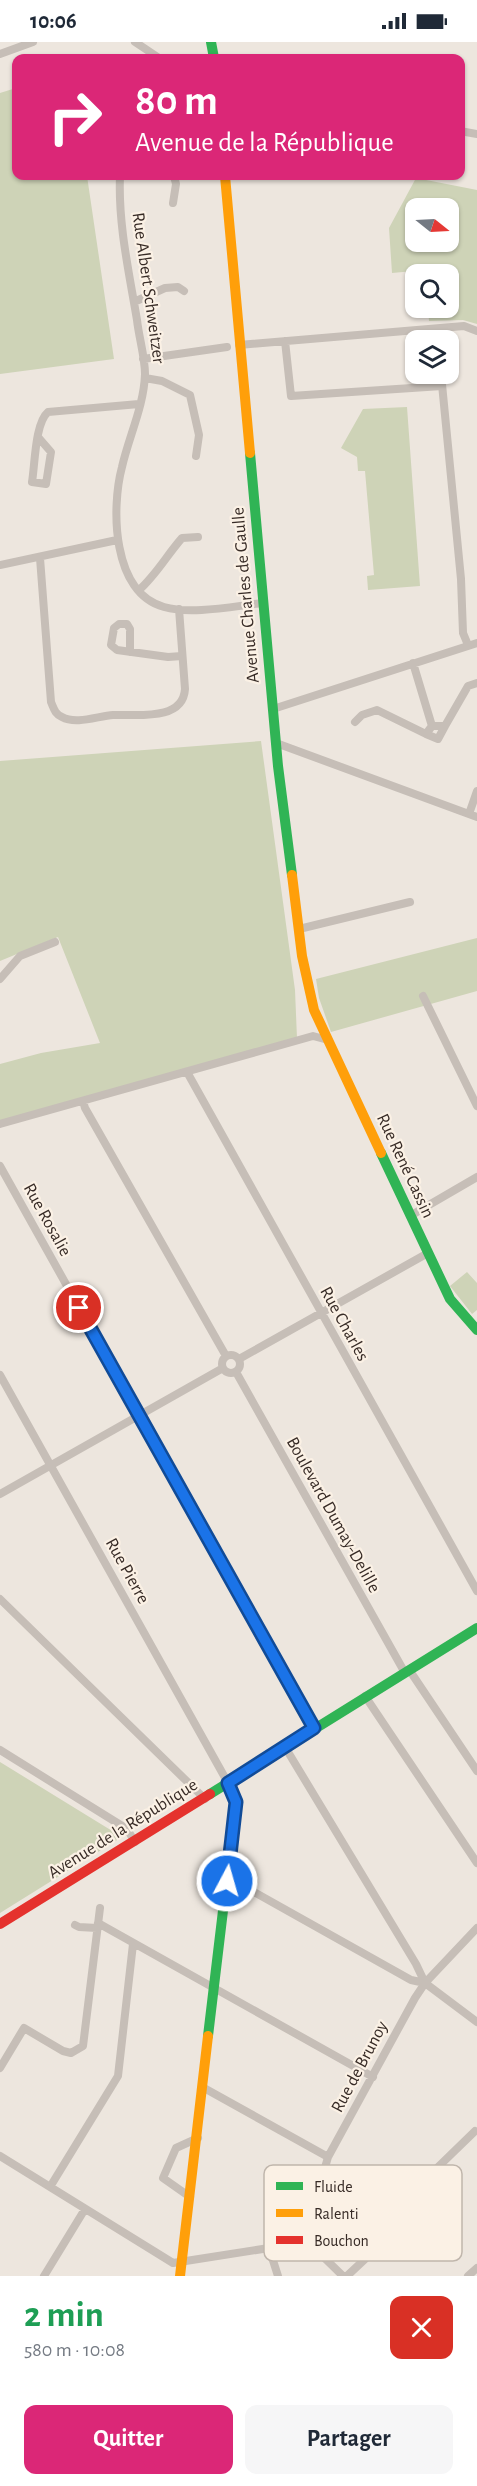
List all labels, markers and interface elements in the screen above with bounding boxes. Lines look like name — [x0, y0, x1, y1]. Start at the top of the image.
text: 10:06 — [30, 10, 77, 32]
icon: right — [36, 78, 114, 156]
text: 80 m — [135, 80, 218, 122]
text: Avenue de la République — [135, 129, 394, 156]
north arrow — [405, 198, 459, 252]
map controls — [405, 198, 459, 384]
street label: Rue Albert Schweitzer — [128, 211, 168, 365]
button: search — [405, 264, 459, 318]
button: layers — [405, 330, 459, 384]
street label: Avenue Charles de Gaulle — [229, 506, 263, 684]
street label: Rue René Cassin — [373, 1111, 437, 1221]
street label: Rue Rosalie — [20, 1181, 74, 1259]
pin — [53, 1282, 104, 1333]
street label: Rue Charles — [316, 1284, 372, 1364]
icon: arrive — [62, 1291, 95, 1324]
street label: Boulevard Dumay-Delille — [283, 1434, 383, 1596]
street label: Rue Pierre — [102, 1535, 152, 1607]
street label: Avenue de la République — [45, 1776, 201, 1882]
position arrow — [195, 1849, 259, 1913]
street label: Rue de Brunoy — [328, 2018, 392, 2116]
legend — [264, 2165, 462, 2261]
text: Fluide — [314, 2179, 353, 2195]
text: Ralenti — [314, 2206, 359, 2222]
text: Bouchon — [314, 2233, 369, 2249]
button: close — [390, 2296, 453, 2359]
text: 2 min — [24, 2297, 104, 2333]
text: 580 m · 10:08 — [24, 2340, 125, 2360]
button: Quitter — [24, 2405, 233, 2474]
button: Partager — [245, 2405, 453, 2474]

